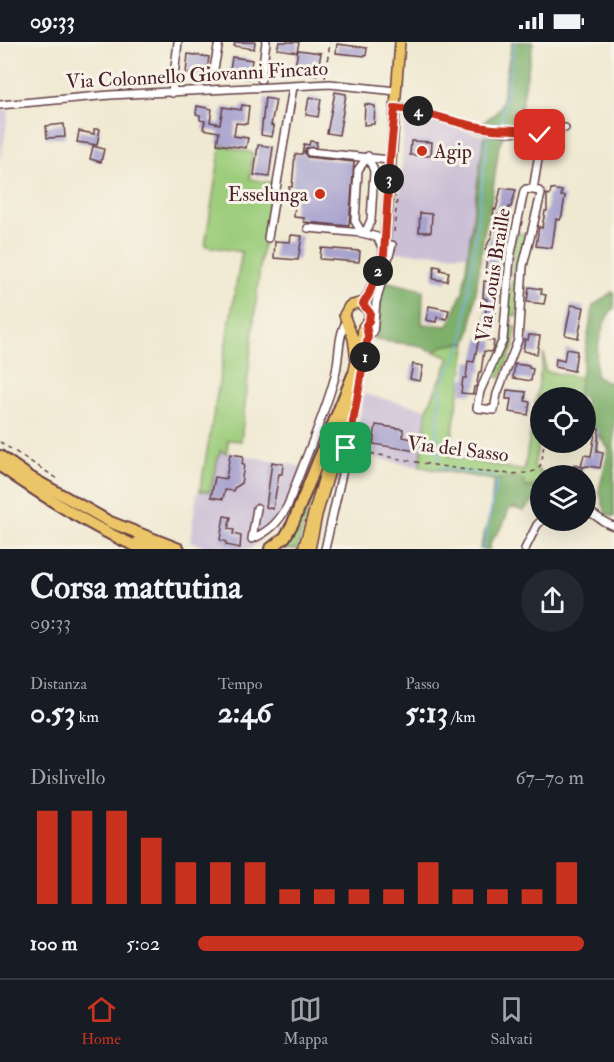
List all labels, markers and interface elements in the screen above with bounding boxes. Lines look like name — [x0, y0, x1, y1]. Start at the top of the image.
text: 09:33 — [30, 7, 75, 35]
street label: Via Colonnello Giovanni Fincato — [65, 56, 329, 94]
pin: 4 — [403, 96, 433, 126]
text: 4 — [414, 101, 422, 121]
pin — [514, 109, 565, 160]
icon: check — [523, 118, 556, 151]
place label: Agip — [433, 139, 472, 165]
marker: Agip — [415, 144, 429, 158]
pin: 3 — [374, 164, 404, 194]
text: 3 — [386, 169, 392, 189]
place label: Esselunga — [228, 182, 309, 207]
marker: Esselunga — [313, 187, 327, 201]
street label: Via Louis Braille — [470, 206, 516, 344]
pin: 2 — [363, 256, 393, 286]
text: 2 — [374, 261, 382, 281]
pin: 1 — [350, 342, 380, 372]
text: 1 — [362, 347, 368, 367]
map controls — [530, 387, 596, 531]
button: locate — [530, 387, 596, 453]
pin — [320, 422, 371, 473]
street label: Via del Sasso — [406, 430, 510, 468]
icon: arrive — [329, 431, 362, 464]
button: layers — [530, 465, 596, 531]
text: Corsa mattutina — [30, 567, 242, 608]
button: share — [521, 569, 584, 632]
text: 09:33 — [30, 610, 71, 635]
text: Distanza — [30, 674, 87, 694]
text: Tempo — [218, 674, 262, 694]
text: Passo — [405, 674, 440, 694]
text: 0.53 — [30, 694, 75, 731]
text: 2:46 — [218, 694, 272, 731]
text: 5:13 — [405, 694, 448, 731]
text: km — [75, 707, 99, 727]
text: /km — [448, 707, 476, 727]
text: Dislivello — [30, 765, 105, 790]
text: 67–70 m — [516, 765, 584, 790]
text: 100 m — [30, 931, 77, 956]
text: 5:02 — [126, 931, 160, 956]
tab: Home — [81, 993, 121, 1049]
tab: Mappa — [283, 993, 328, 1049]
tab: Salvati — [490, 993, 533, 1049]

